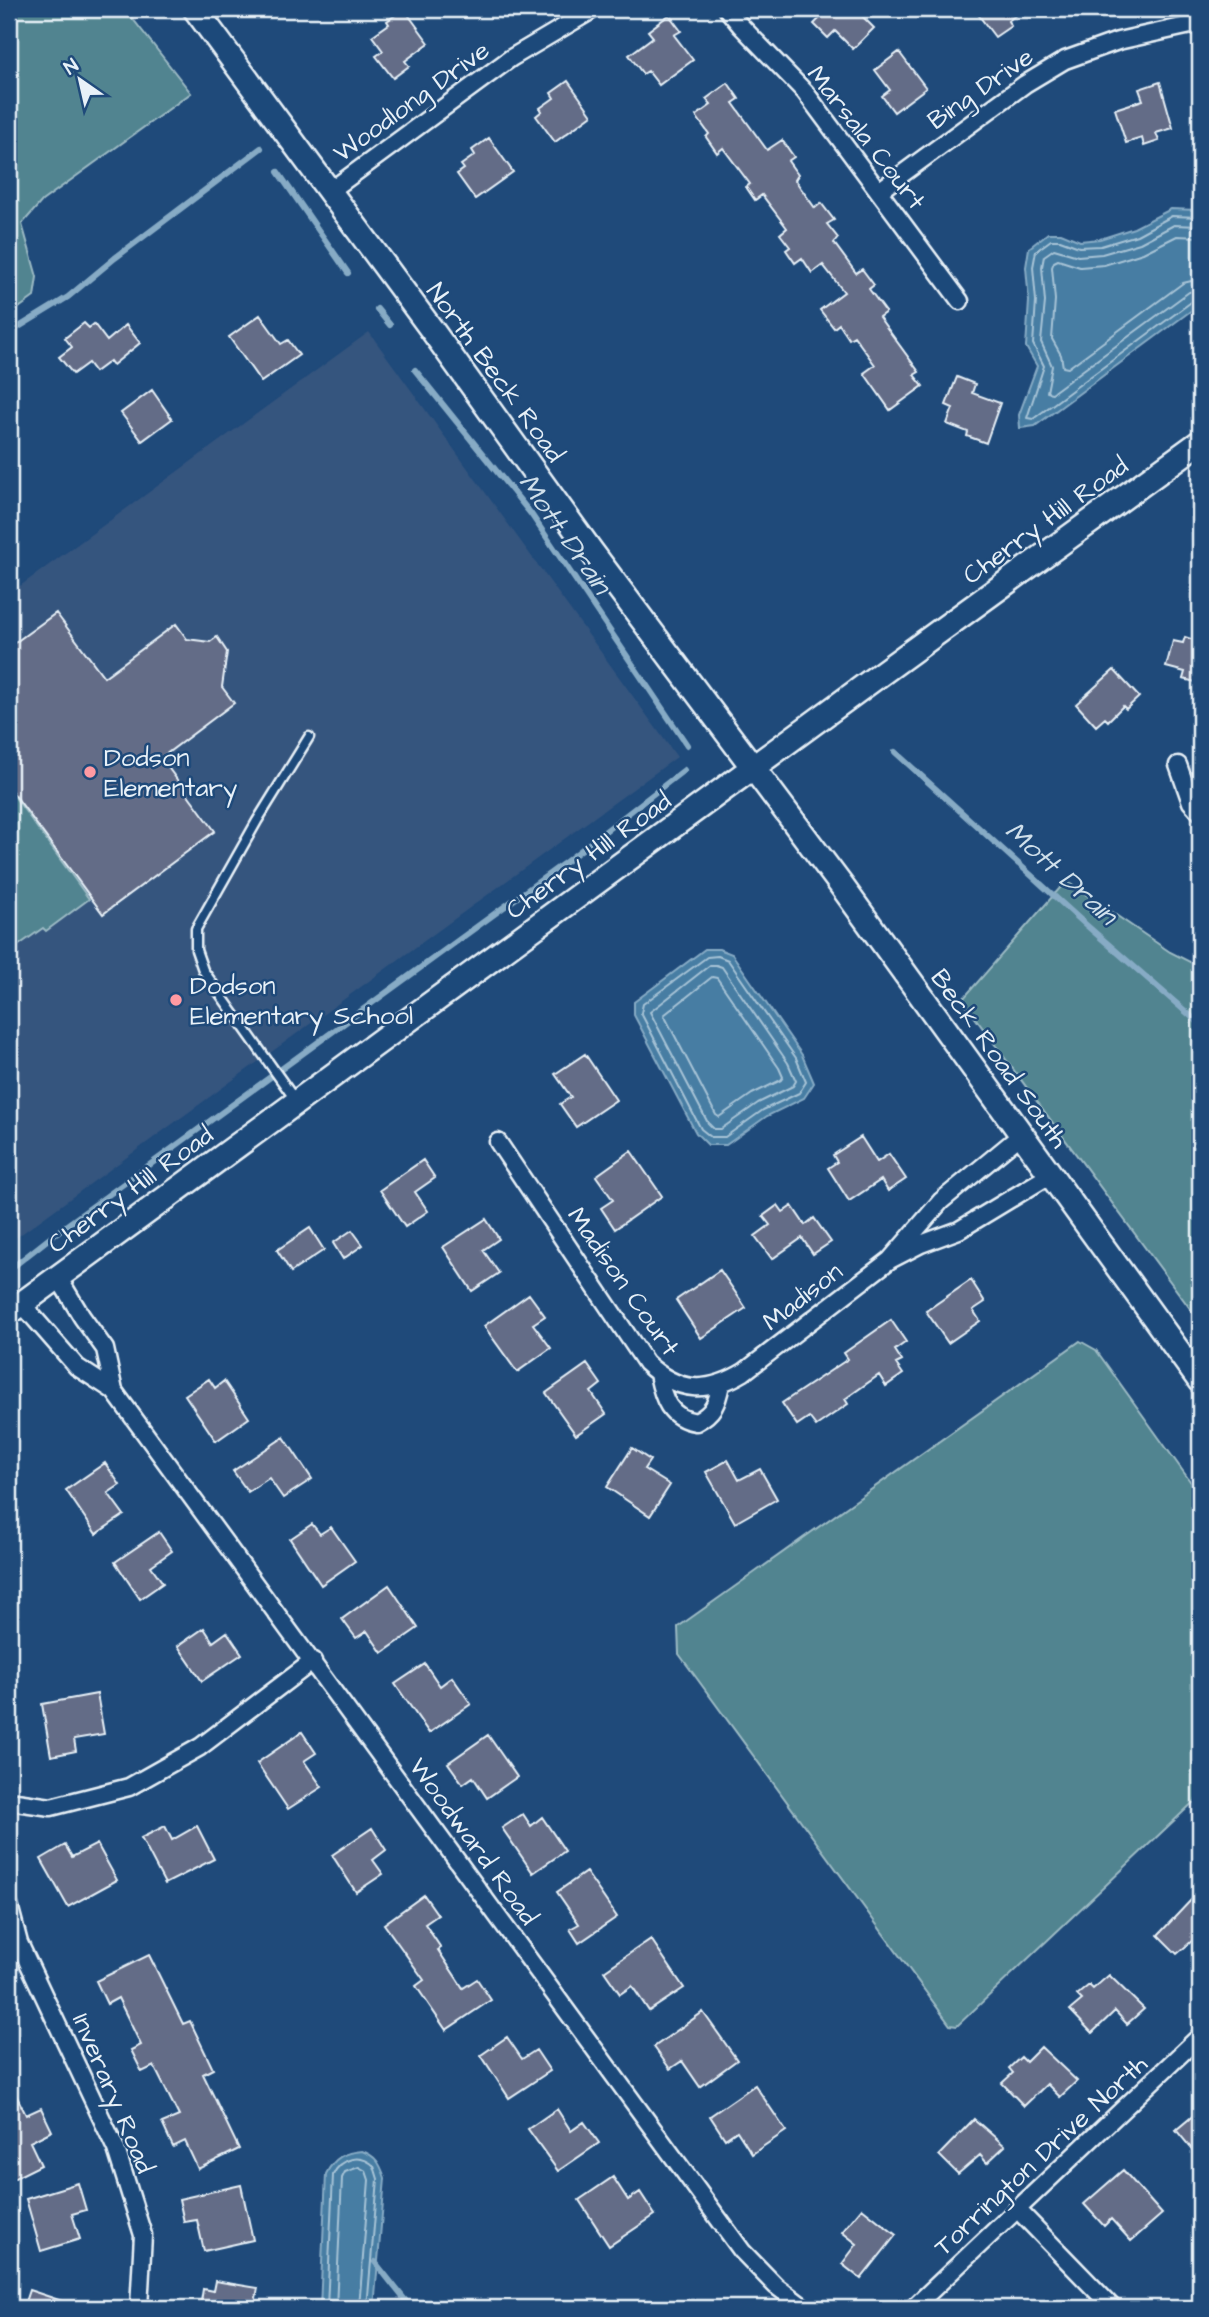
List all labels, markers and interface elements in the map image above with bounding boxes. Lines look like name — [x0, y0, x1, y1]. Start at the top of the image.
street label: Woodlong Drive — [326, 33, 498, 172]
street label: Bing Drive — [920, 39, 1042, 140]
north arrow — [46, 46, 116, 116]
text: N — [59, 53, 84, 82]
street label: Marsala Court — [798, 58, 934, 218]
street label: North Beck Road — [418, 275, 573, 470]
street label: Cherry Hill Road — [955, 448, 1137, 595]
water label: Mott Drain — [509, 466, 622, 604]
place label: Dodson Elementary — [104, 740, 237, 808]
marker: Dodson Elementary — [82, 764, 98, 780]
street label: Cherry Hill Road — [498, 783, 680, 930]
water label: Mott Drain — [996, 812, 1127, 935]
street label: Beck Road South — [922, 962, 1077, 1156]
place label: Dodson Elementary School — [190, 968, 413, 1036]
marker: Dodson Elementary School — [168, 992, 184, 1008]
street label: Cherry Hill Road — [40, 1117, 222, 1264]
street label: Madison Court — [558, 1200, 688, 1364]
street label: Madison — [755, 1254, 850, 1340]
street label: Woodward Road — [400, 1750, 546, 1933]
street label: Inverary Road — [61, 2008, 163, 2180]
street label: Torrington Drive North — [926, 2047, 1157, 2266]

